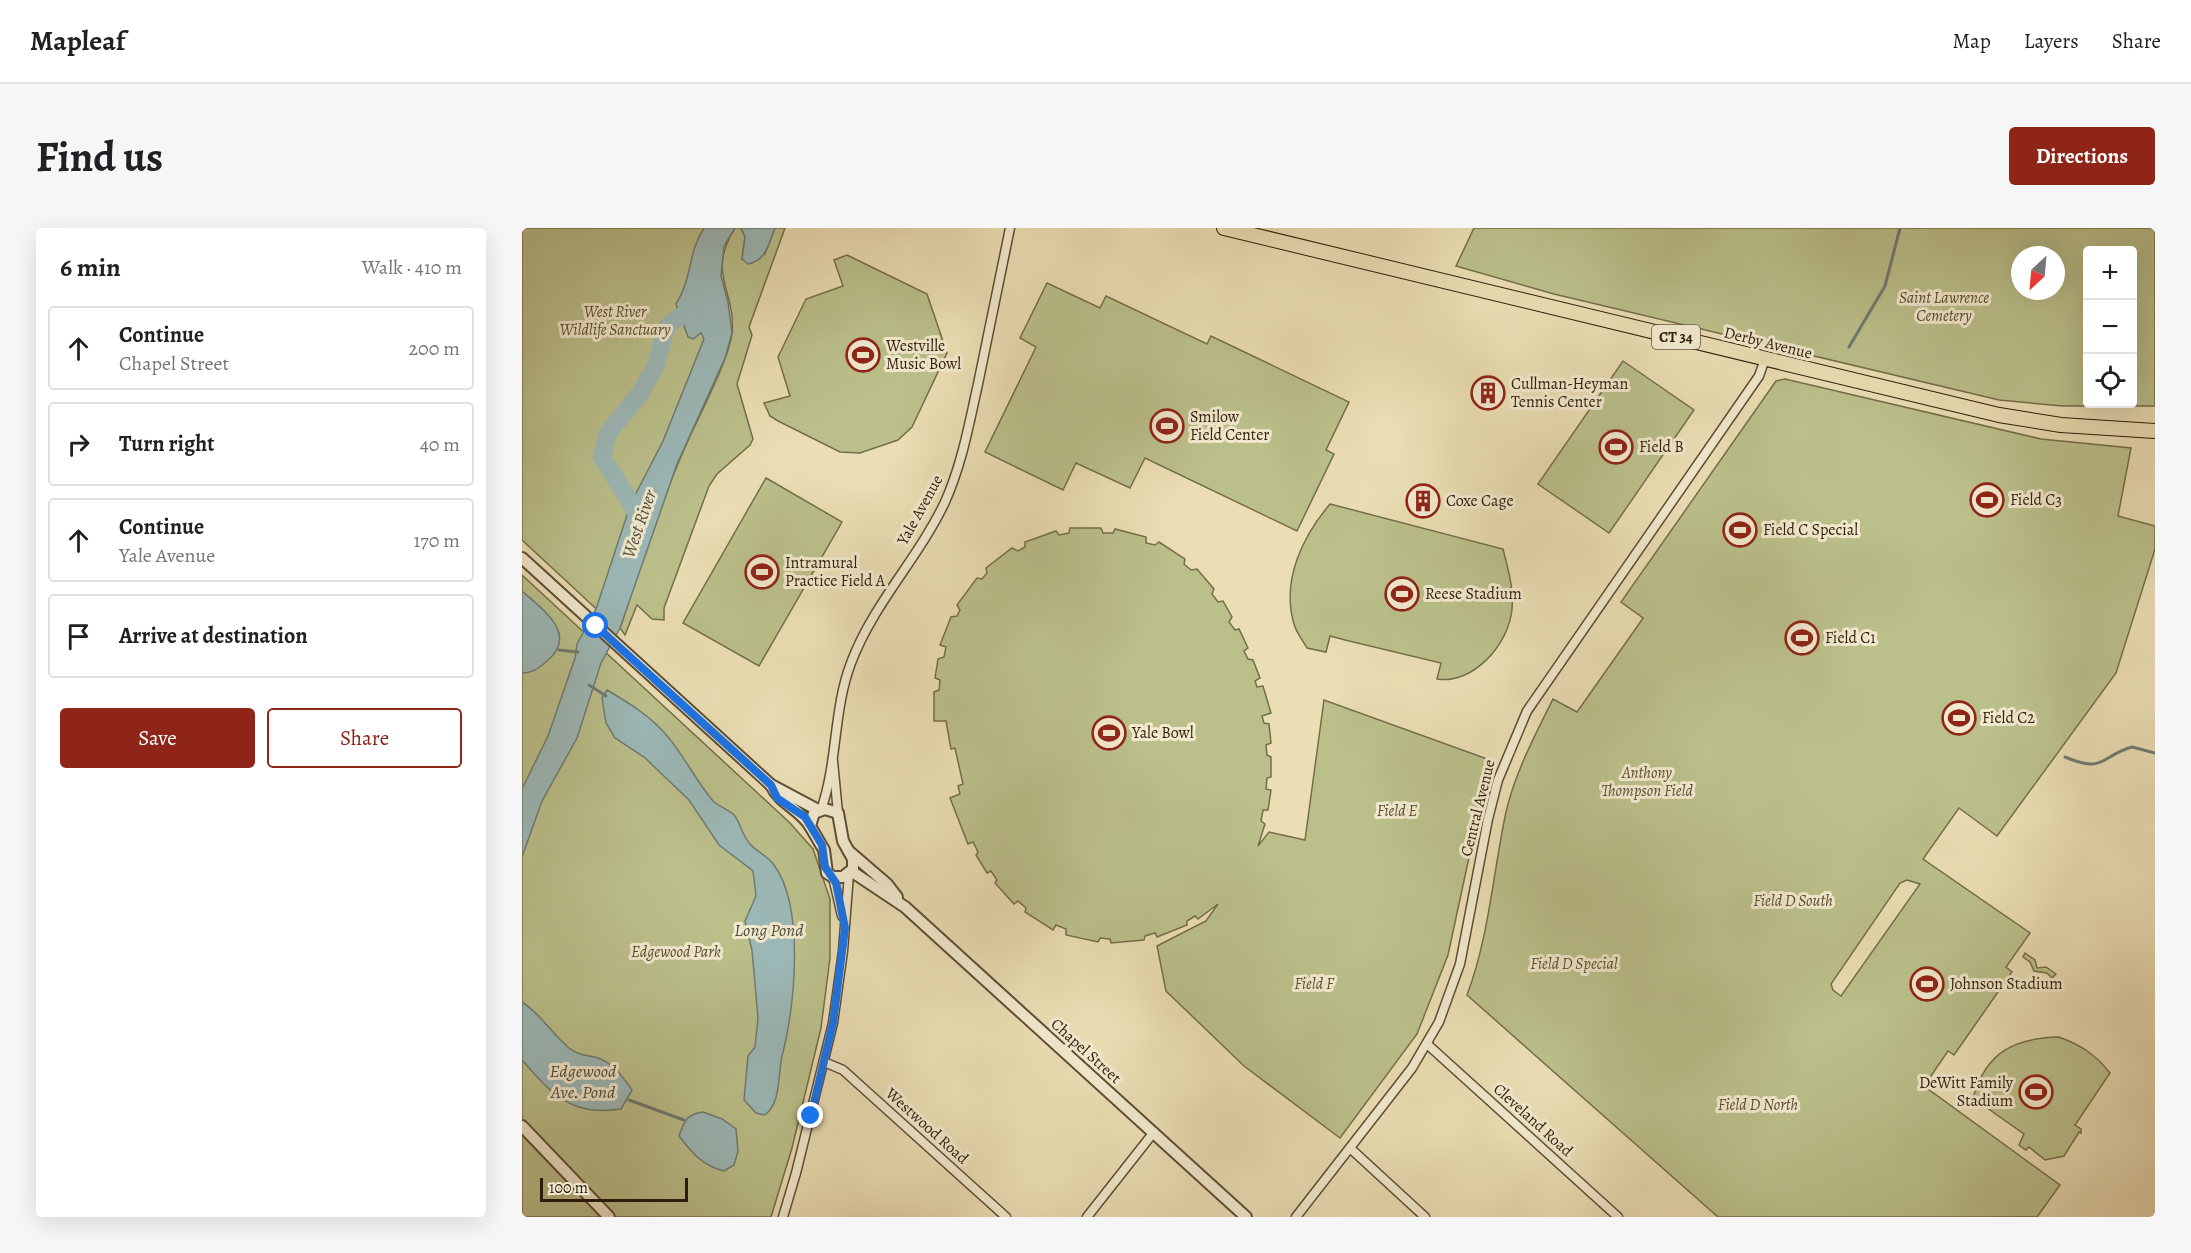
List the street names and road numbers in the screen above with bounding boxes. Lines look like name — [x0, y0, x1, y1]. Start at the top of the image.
street label: Derby Avenue — [1721, 321, 1815, 365]
road number: CT 34 — [1652, 325, 1700, 349]
street label: Yale Avenue — [891, 471, 948, 550]
street label: Central Avenue — [1455, 757, 1501, 859]
street label: Chapel Street — [1046, 1013, 1126, 1089]
street label: Cleveland Road — [1488, 1078, 1578, 1162]
street label: Westwood Road — [880, 1082, 974, 1169]

